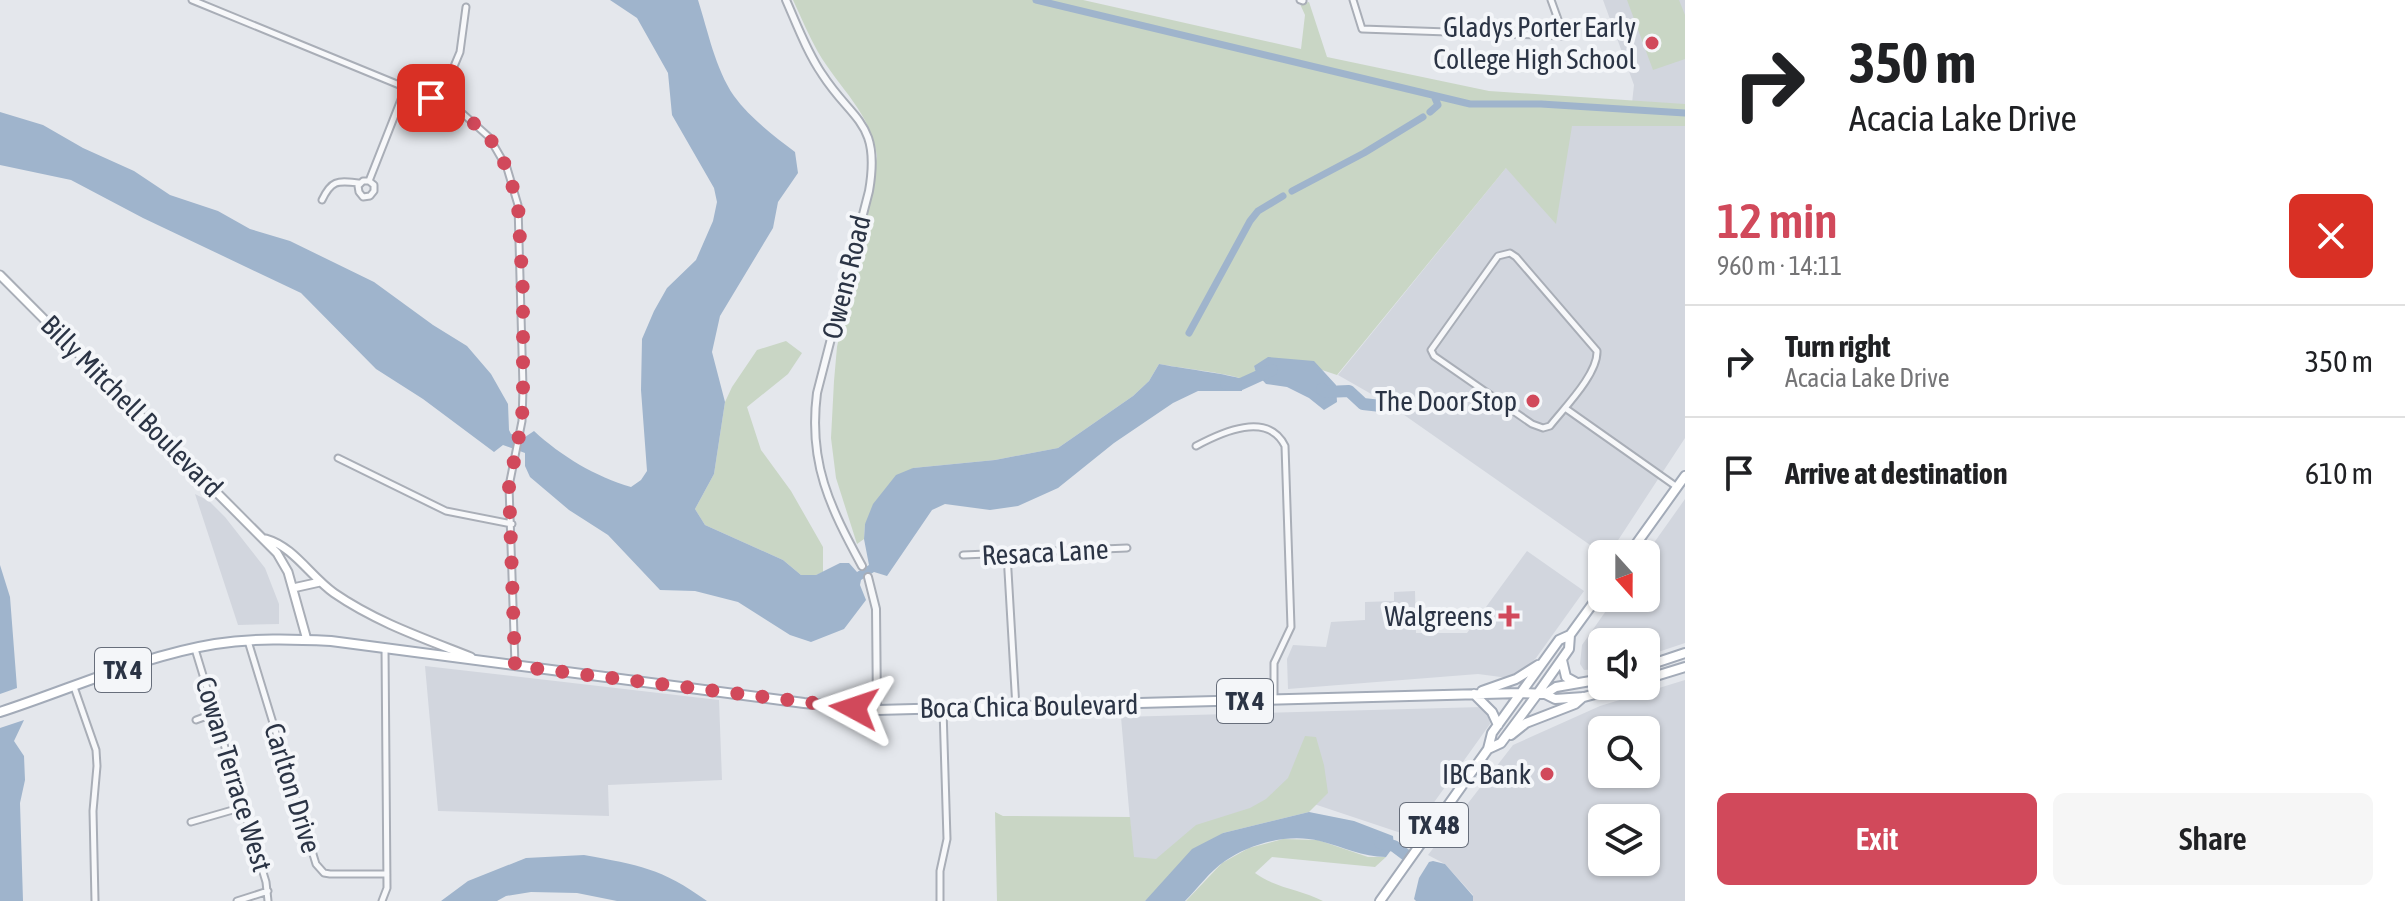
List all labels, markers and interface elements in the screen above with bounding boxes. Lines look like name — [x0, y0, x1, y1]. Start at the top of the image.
place label: Gladys Porter Early College High School — [1433, 11, 1637, 75]
text: 350 m — [1849, 31, 1976, 95]
icon: right — [1717, 32, 1821, 136]
marker: Gladys Porter Early College High School — [1643, 34, 1661, 52]
pin — [397, 64, 465, 132]
icon: arrive — [409, 76, 453, 120]
text: Acacia Lake Drive — [1849, 97, 2077, 139]
text: 12 min — [1717, 193, 1838, 248]
button: close — [2289, 194, 2373, 278]
street label: Owens Road — [815, 212, 877, 342]
text: 960 m · 14:11 — [1717, 251, 1842, 281]
street label: Billy Mitchell Boulevard — [35, 309, 229, 503]
text: Turn right — [1785, 329, 1891, 363]
icon: right — [1717, 339, 1761, 383]
text: 350 m — [2305, 344, 2373, 378]
text: Acacia Lake Drive — [1785, 363, 1950, 393]
place label: The Door Stop — [1375, 385, 1517, 417]
marker: The Door Stop — [1524, 392, 1542, 410]
icon: arrive — [1717, 451, 1761, 495]
text: Arrive at destination — [1785, 456, 2007, 490]
text: 610 m — [2305, 456, 2373, 490]
street label: Resaca Lane — [981, 533, 1109, 571]
north arrow — [1588, 540, 1660, 612]
map controls — [1588, 540, 1660, 876]
place label: Walgreens — [1384, 600, 1493, 632]
marker: Walgreens — [1500, 607, 1518, 625]
button: sound — [1588, 628, 1660, 700]
road number: TX 4 — [95, 648, 151, 692]
position arrow — [812, 666, 896, 750]
street label: Cowan Terrace West — [189, 673, 279, 875]
road number: TX 4 — [1217, 679, 1273, 723]
street label: Boca Chica Boulevard — [919, 688, 1139, 724]
button: search — [1588, 716, 1660, 788]
street label: Carlton Drive — [258, 719, 328, 857]
place label: IBC Bank — [1442, 758, 1531, 790]
marker: IBC Bank — [1538, 765, 1556, 783]
button: Exit — [1717, 793, 2037, 885]
button: Share — [2053, 793, 2373, 885]
road number: TX 48 — [1400, 803, 1468, 847]
button: layers — [1588, 804, 1660, 876]

